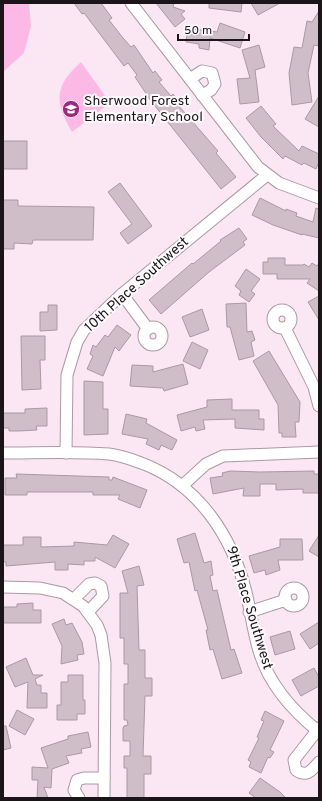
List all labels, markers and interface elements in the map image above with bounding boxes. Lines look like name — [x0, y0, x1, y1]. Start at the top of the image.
scale bar — [178, 16, 249, 42]
text: 50 m — [184, 23, 212, 39]
place label: Sherwood Forest Elementary School — [84, 93, 203, 126]
school or university icon: Sherwood Forest Elementary School — [61, 99, 81, 119]
street label: 10th Place Southwest — [82, 234, 192, 336]
street label: 9th Place Southwest — [222, 544, 276, 672]

